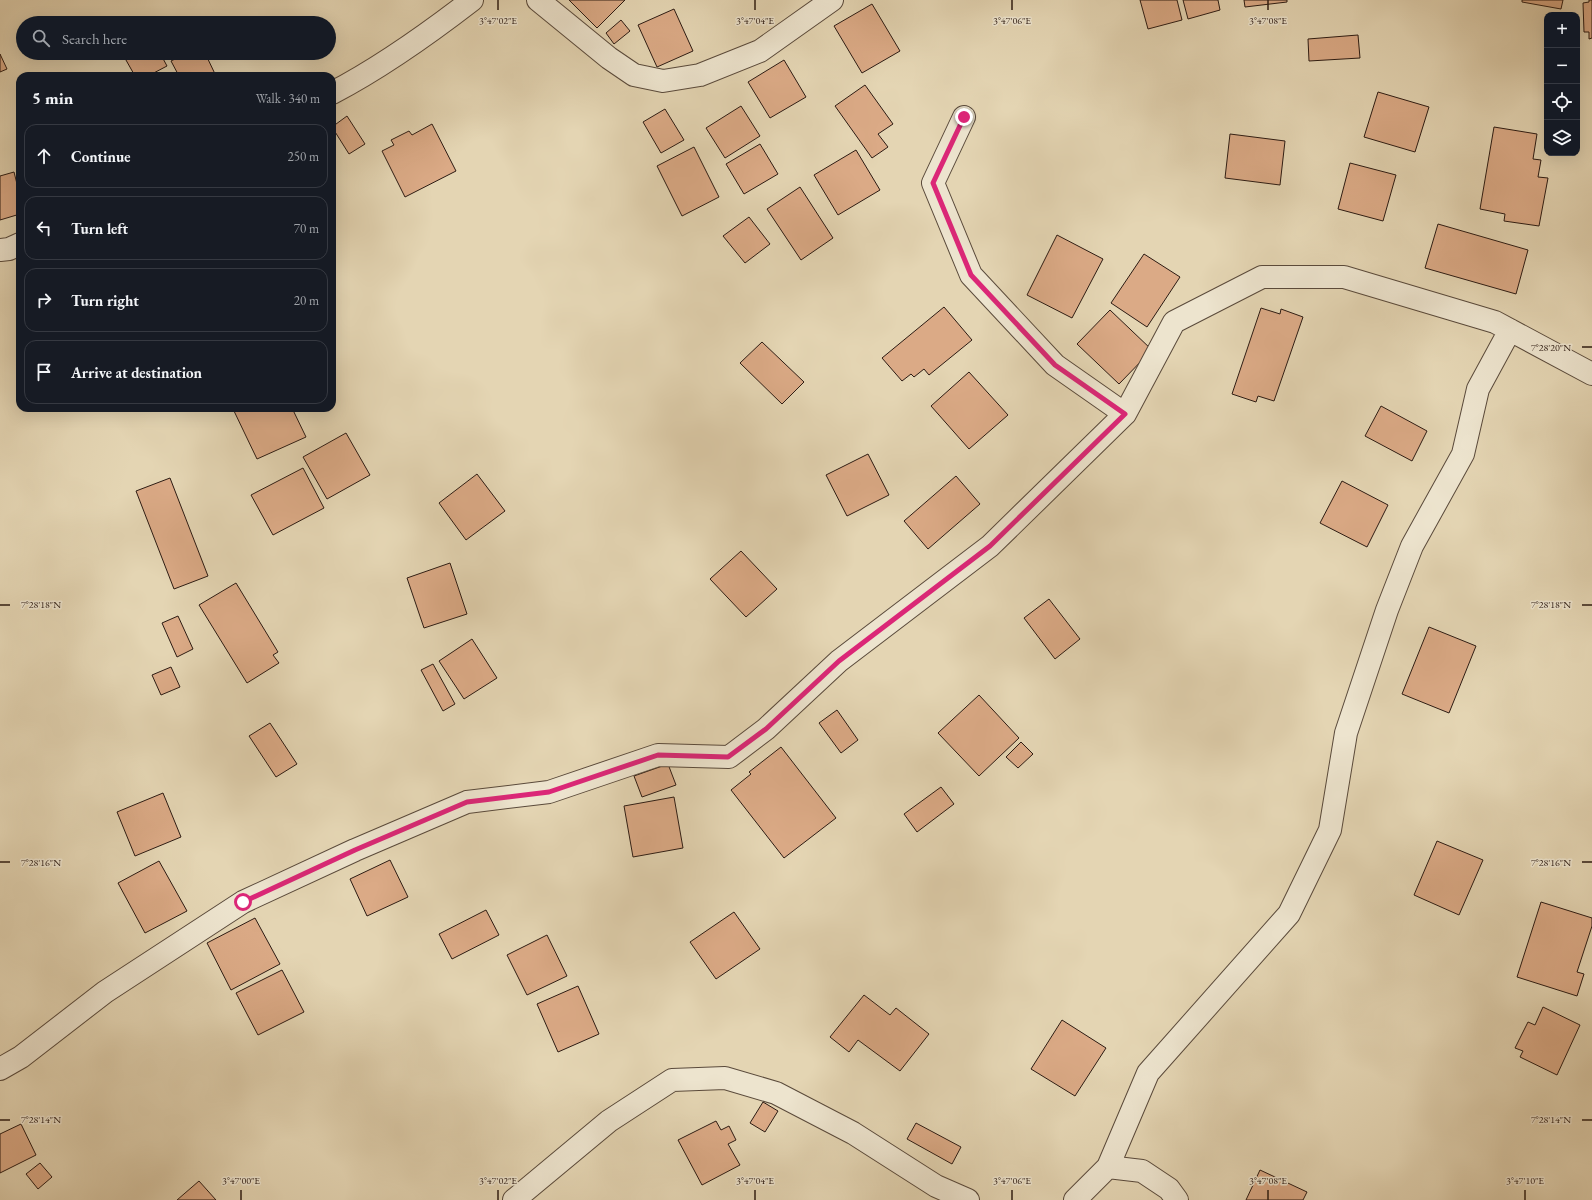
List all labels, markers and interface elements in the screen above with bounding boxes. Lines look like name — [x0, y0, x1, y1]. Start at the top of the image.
map controls — [1544, 12, 1580, 156]
button: + — [1544, 12, 1580, 48]
text: 3°47'02"E — [479, 14, 517, 27]
text: 3°47'04"E — [736, 14, 774, 27]
text: 3°47'06"E — [993, 14, 1031, 27]
text: 3°47'08"E — [1249, 14, 1287, 27]
search box — [16, 16, 336, 60]
icon: search — [30, 27, 52, 49]
text: Search here — [62, 29, 127, 48]
button: − — [1544, 48, 1580, 84]
button: locate — [1544, 84, 1580, 120]
text: 5 min — [32, 87, 73, 109]
text: Walk · 340 m — [256, 90, 320, 107]
route end — [955, 108, 973, 126]
button: layers — [1544, 120, 1580, 156]
icon: ahead — [33, 145, 55, 167]
text: Continue — [71, 147, 131, 166]
text: 250 m — [288, 148, 319, 165]
icon: left — [33, 217, 55, 239]
text: Turn left — [71, 219, 128, 238]
text: 70 m — [294, 220, 319, 237]
icon: right — [33, 289, 55, 311]
text: Turn right — [71, 291, 139, 310]
text: 20 m — [294, 292, 319, 309]
text: 7°28'20"N — [1531, 341, 1571, 354]
icon: arrive — [33, 361, 55, 383]
text: Arrive at destination — [71, 363, 202, 382]
text: 7°28'18"N — [21, 598, 61, 611]
text: 7°28'18"N — [1531, 598, 1571, 611]
text: 7°28'16"N — [21, 856, 61, 869]
text: 7°28'16"N — [1531, 856, 1571, 869]
route start — [234, 893, 252, 911]
text: 7°28'14"N — [21, 1113, 61, 1126]
text: 7°28'14"N — [1531, 1113, 1571, 1126]
text: 3°47'00"E — [222, 1174, 260, 1187]
text: 3°47'02"E — [479, 1174, 517, 1187]
text: 3°47'04"E — [736, 1174, 774, 1187]
text: 3°47'06"E — [993, 1174, 1031, 1187]
text: 3°47'08"E — [1249, 1174, 1287, 1187]
text: 3°47'10"E — [1506, 1174, 1544, 1187]

